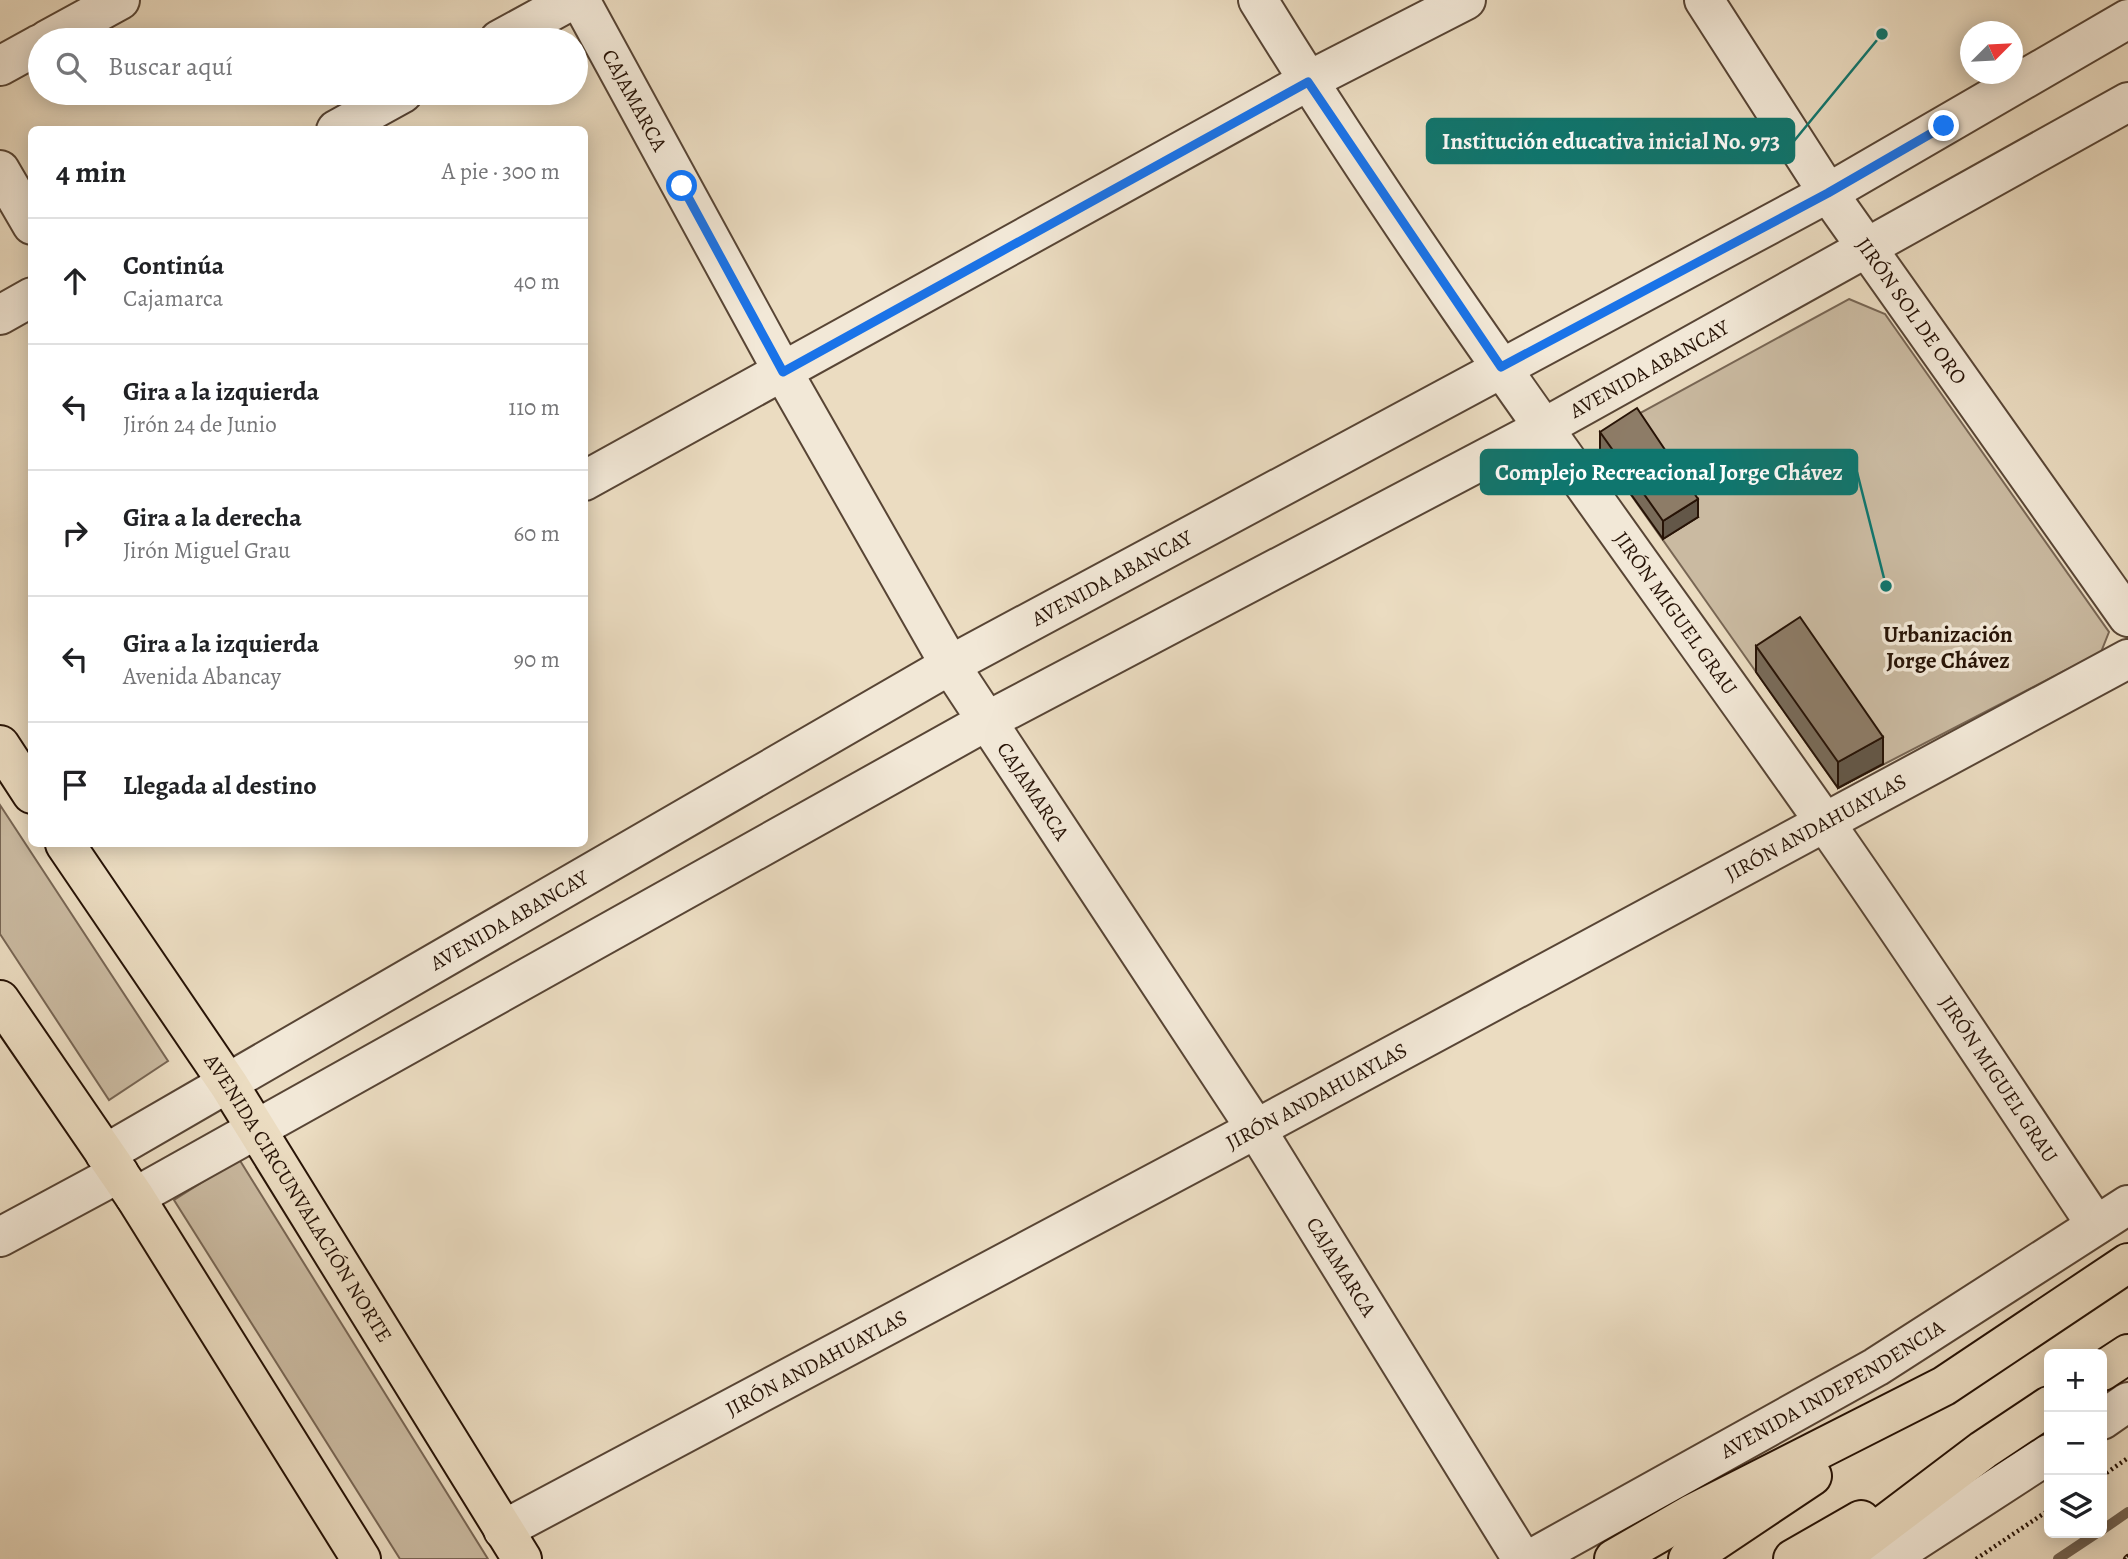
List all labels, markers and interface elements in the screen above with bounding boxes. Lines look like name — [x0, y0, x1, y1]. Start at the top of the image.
north arrow — [1960, 21, 2023, 84]
search box — [28, 28, 588, 105]
street label: CAJAMARCA — [595, 44, 674, 157]
icon: search — [52, 48, 90, 86]
text: Buscar aquí — [108, 49, 233, 84]
route end — [1928, 110, 1959, 141]
callout: Institución educativa inicial No. 973 — [1427, 119, 1794, 163]
text: Institución educativa inicial No. 973 — [1442, 126, 1780, 157]
text: 4 min — [56, 152, 126, 192]
text: A pie · 300 m — [442, 156, 560, 187]
route start — [666, 170, 697, 201]
street label: JIRÓN SOL DE ORO — [1850, 232, 1973, 390]
text: Continúa — [123, 248, 224, 283]
icon: ahead — [56, 262, 94, 300]
text: 40 m — [514, 266, 560, 297]
text: Cajamarca — [123, 283, 223, 314]
street label: AVENIDA ABANCAY — [1564, 313, 1735, 425]
text: Gira a la izquierda — [123, 374, 319, 409]
icon: left — [56, 388, 94, 426]
text: 110 m — [508, 392, 560, 423]
text: Jirón 24 de Junio — [123, 409, 277, 440]
callout: Complejo Recreacional Jorge Chávez — [1481, 450, 1857, 494]
text: Complejo Recreacional Jorge Chávez — [1495, 457, 1843, 488]
text: Gira a la derecha — [123, 500, 302, 535]
icon: right — [56, 514, 94, 552]
text: 60 m — [513, 518, 560, 549]
street label: AVENIDA ABANCAY — [1026, 523, 1198, 633]
street label: JIRÓN MIGUEL GRAU — [1608, 526, 1744, 700]
text: Jirón Miguel Grau — [123, 535, 291, 566]
district label: Urbanización Jorge Chávez — [1883, 619, 2013, 676]
text: Gira a la izquierda — [123, 626, 319, 661]
icon: left — [56, 640, 94, 678]
text: 90 m — [514, 644, 560, 675]
text: Avenida Abancay — [123, 661, 281, 692]
street label: CAJAMARCA — [991, 736, 1076, 846]
icon: arrive — [56, 766, 94, 804]
street label: JIRÓN ANDAHUAYLAS — [1720, 767, 1911, 888]
text: Llegada al destino — [123, 768, 317, 803]
street label: AVENIDA ABANCAY — [424, 863, 594, 977]
street label: JIRÓN MIGUEL GRAU — [1933, 990, 2064, 1168]
street label: JIRÓN ANDAHUAYLAS — [1221, 1036, 1412, 1156]
street label: AVENIDA CIRCUNVALACIÓN NORTE — [197, 1047, 399, 1347]
street label: CAJAMARCA — [1300, 1212, 1383, 1323]
street label: JIRÓN ANDAHUAYLAS — [721, 1303, 912, 1423]
street label: AVENIDA INDEPENDENCIA — [1714, 1312, 1950, 1465]
map controls — [2044, 1349, 2107, 1538]
button: + — [2044, 1349, 2107, 1412]
button: − — [2044, 1412, 2107, 1475]
button: layers — [2044, 1475, 2107, 1538]

